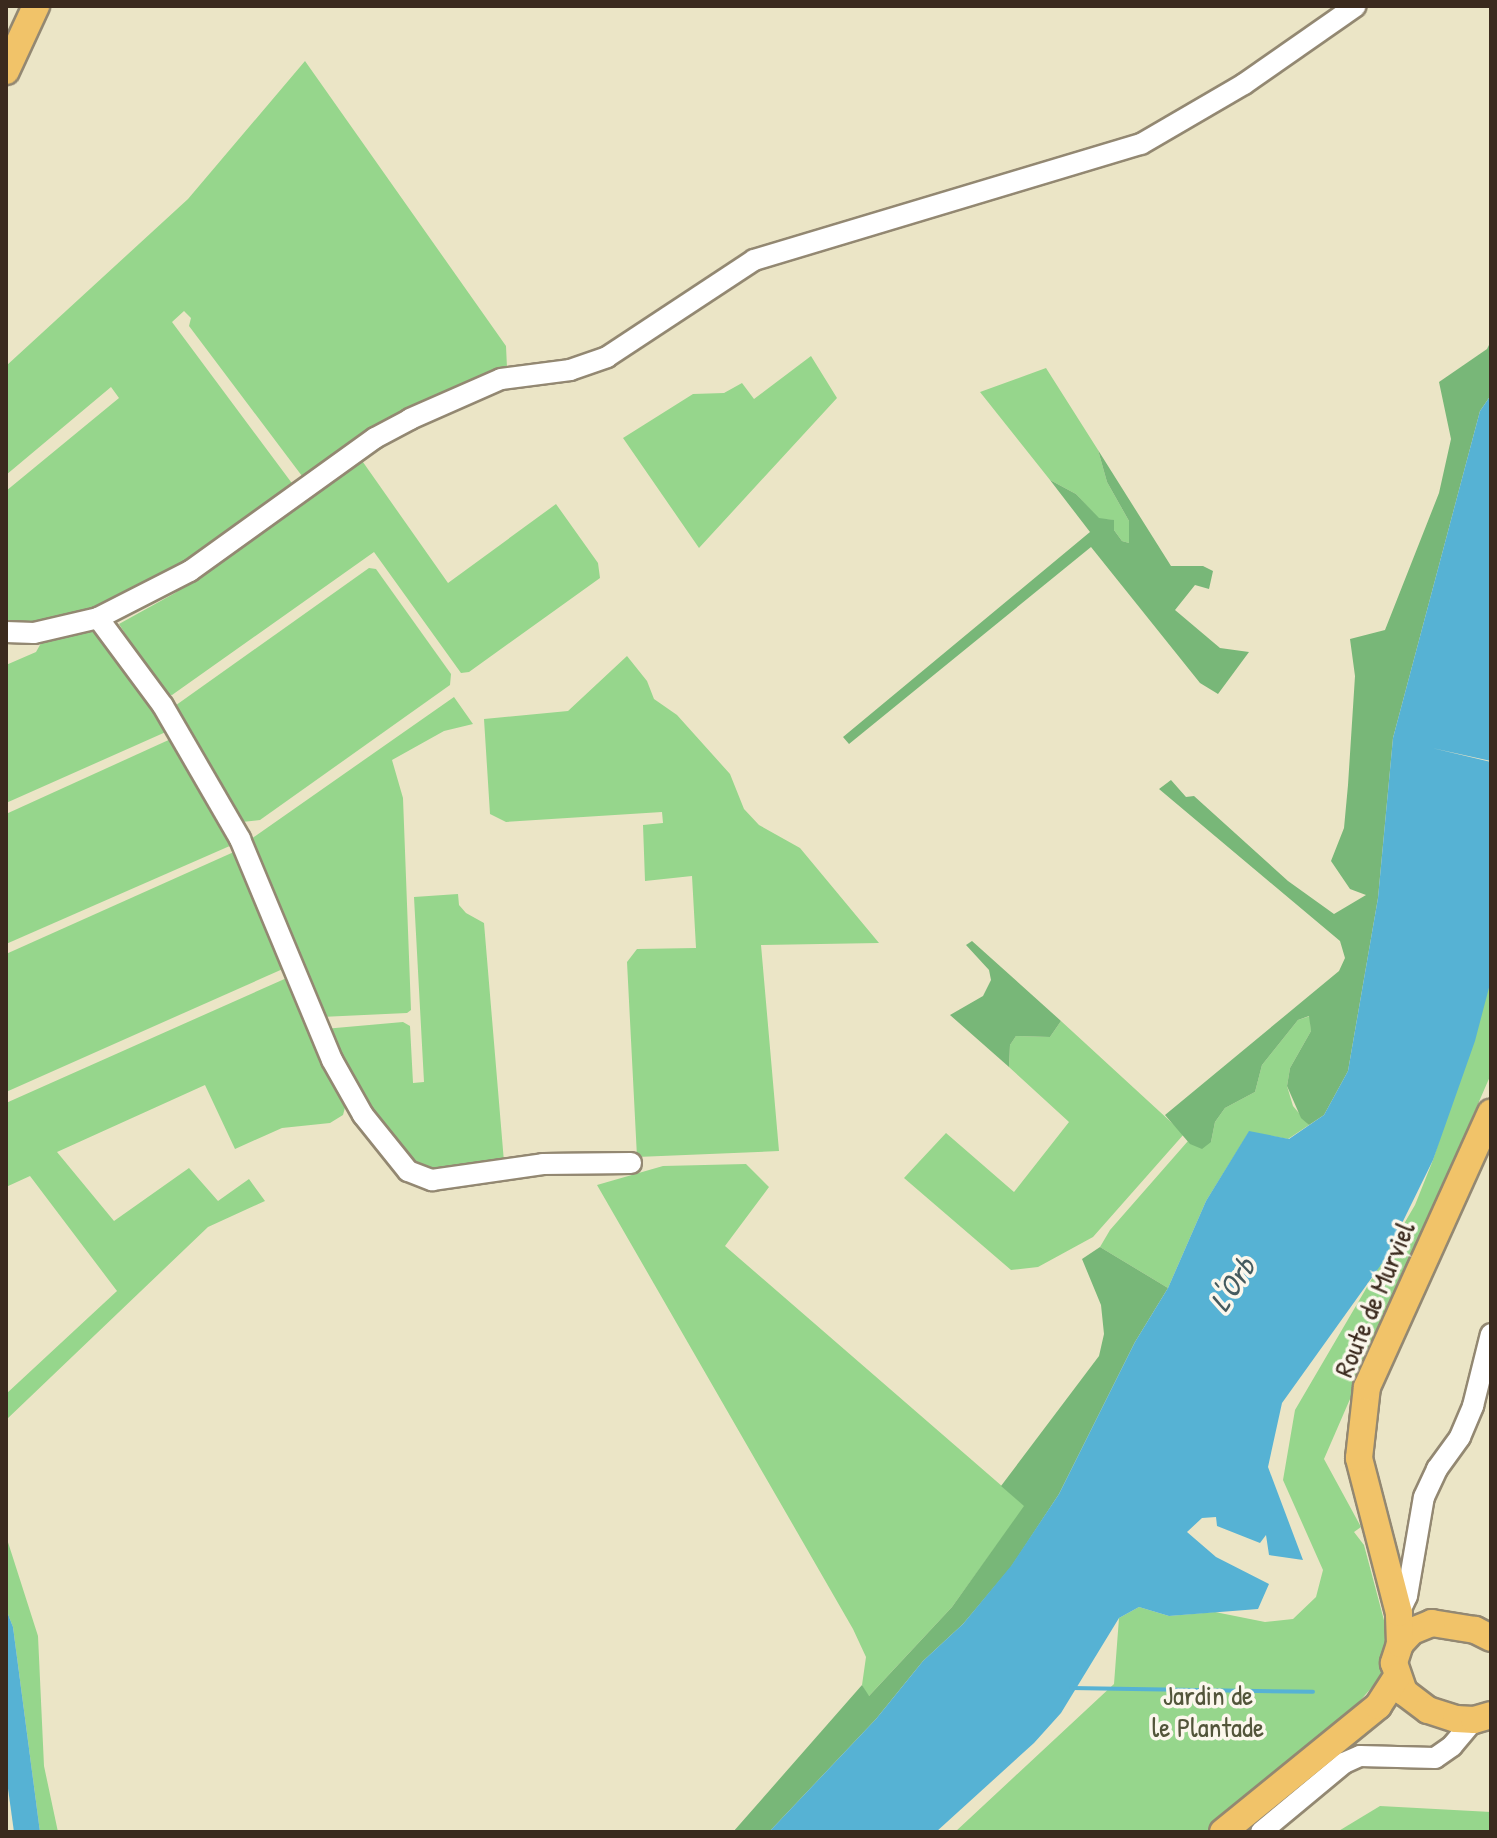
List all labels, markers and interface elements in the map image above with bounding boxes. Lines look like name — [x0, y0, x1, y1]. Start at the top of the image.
street label: Route de Murviel — [1326, 1216, 1422, 1382]
water label: L'Orb — [1201, 1250, 1263, 1318]
park label: Jardin de le Plantade — [1152, 1678, 1264, 1744]

